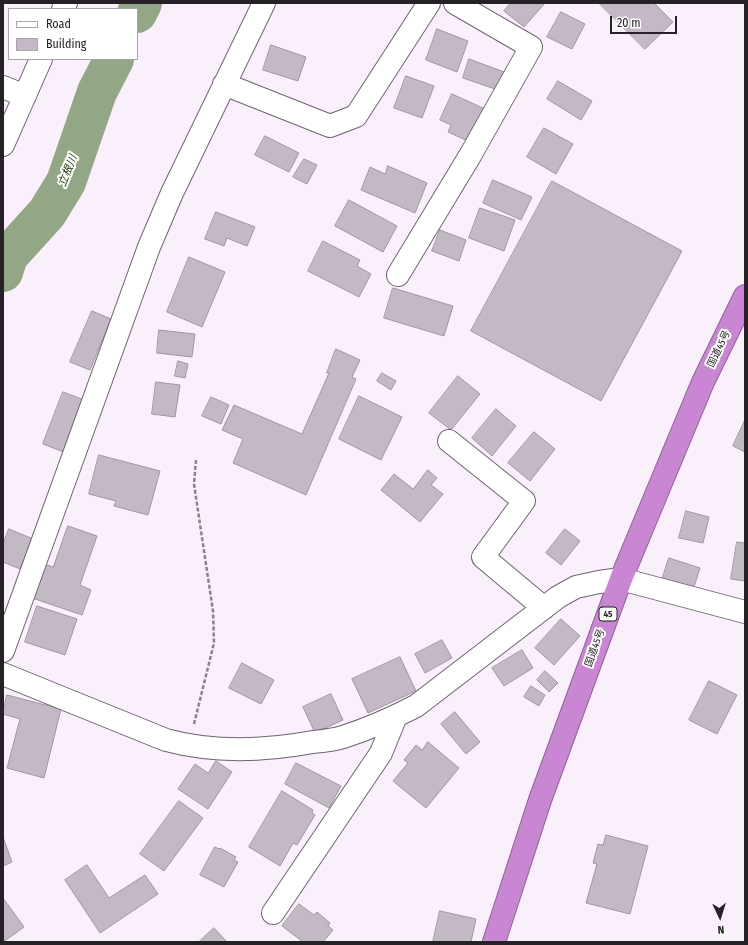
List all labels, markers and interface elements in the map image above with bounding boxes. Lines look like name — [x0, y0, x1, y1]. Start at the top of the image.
legend — [8, 8, 138, 60]
scale bar — [612, 8, 679, 34]
text: 20 m — [617, 16, 641, 30]
text: Road — [46, 17, 71, 31]
text: Building — [46, 37, 86, 51]
water label: 立根川 — [56, 153, 80, 189]
street label: 国道45号 — [705, 329, 733, 369]
road number: 45 — [599, 607, 617, 621]
street label: 国道45号 — [583, 627, 607, 669]
north arrow — [700, 897, 740, 937]
text: N — [717, 923, 725, 936]

